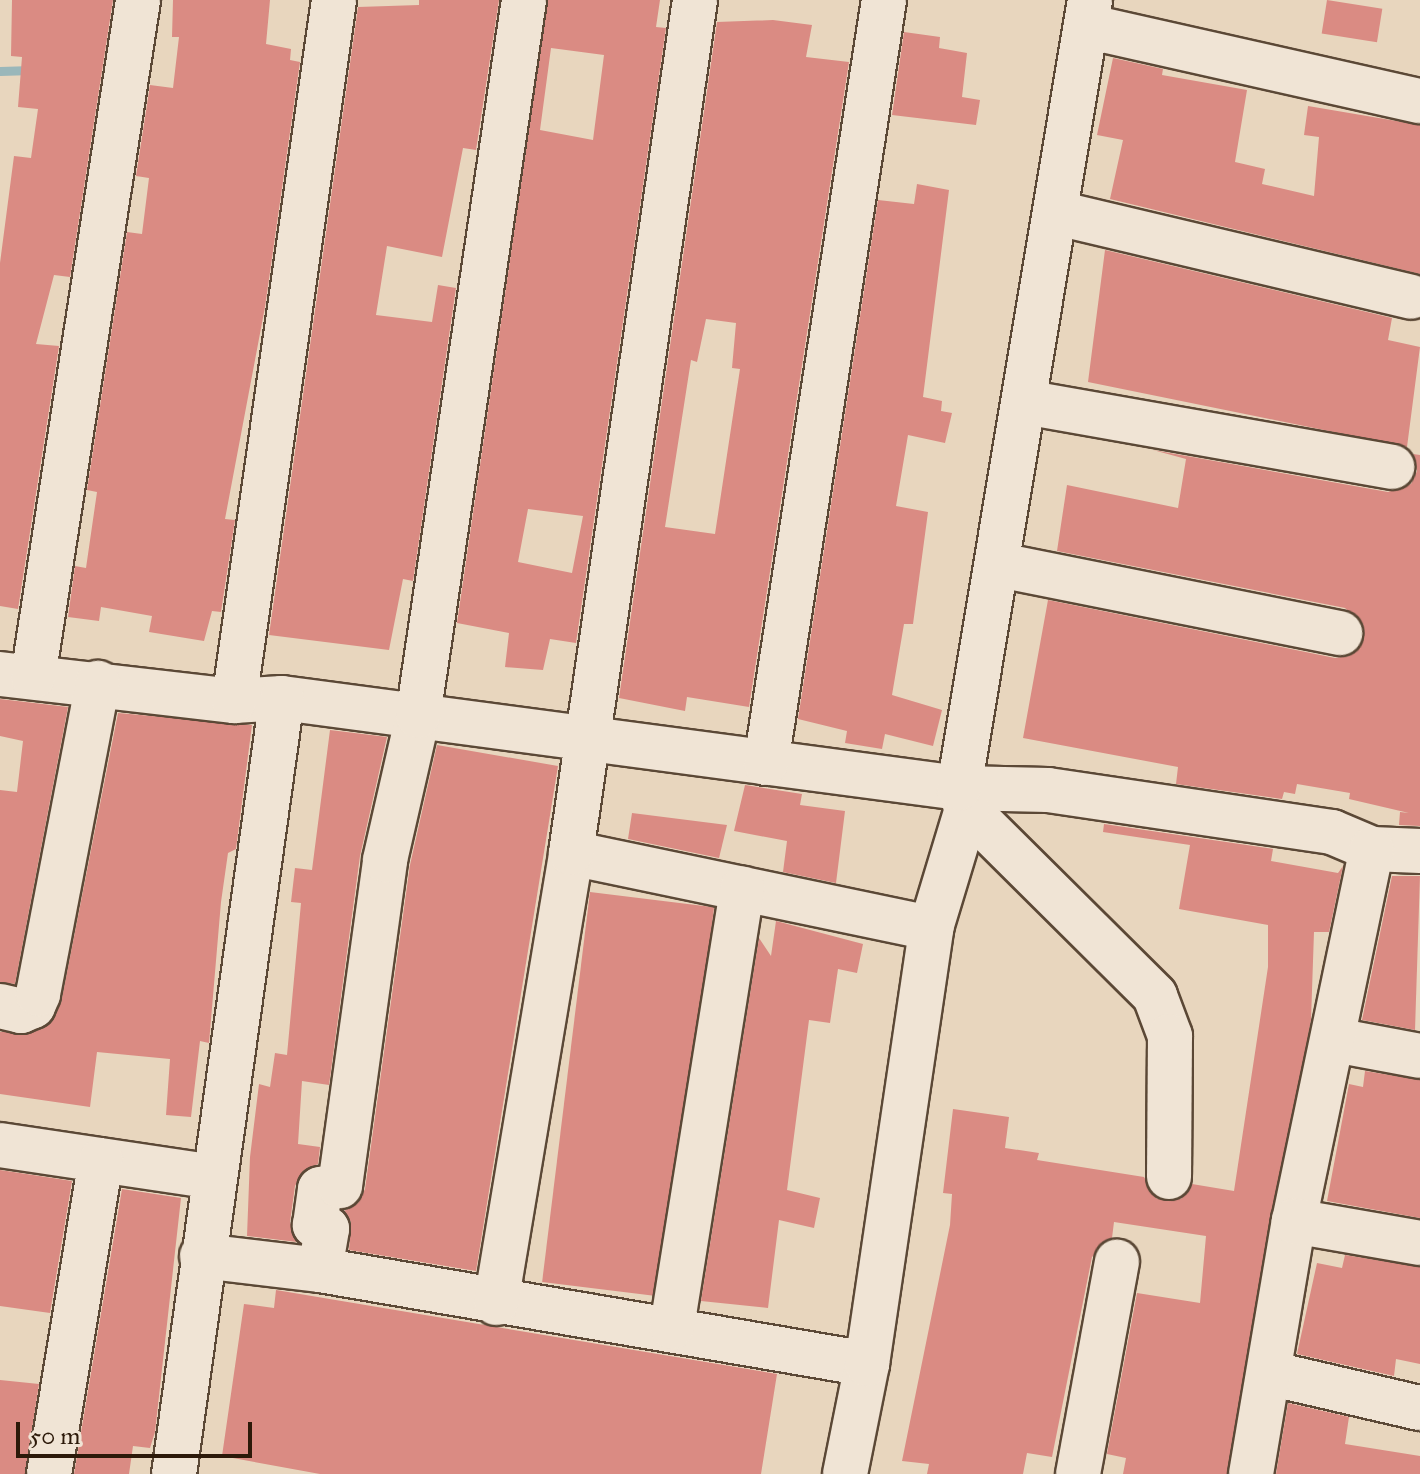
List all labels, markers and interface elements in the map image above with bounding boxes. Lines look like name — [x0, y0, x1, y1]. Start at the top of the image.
scale bar — [20, 1406, 256, 1456]
text: 50 m — [30, 1421, 80, 1451]

